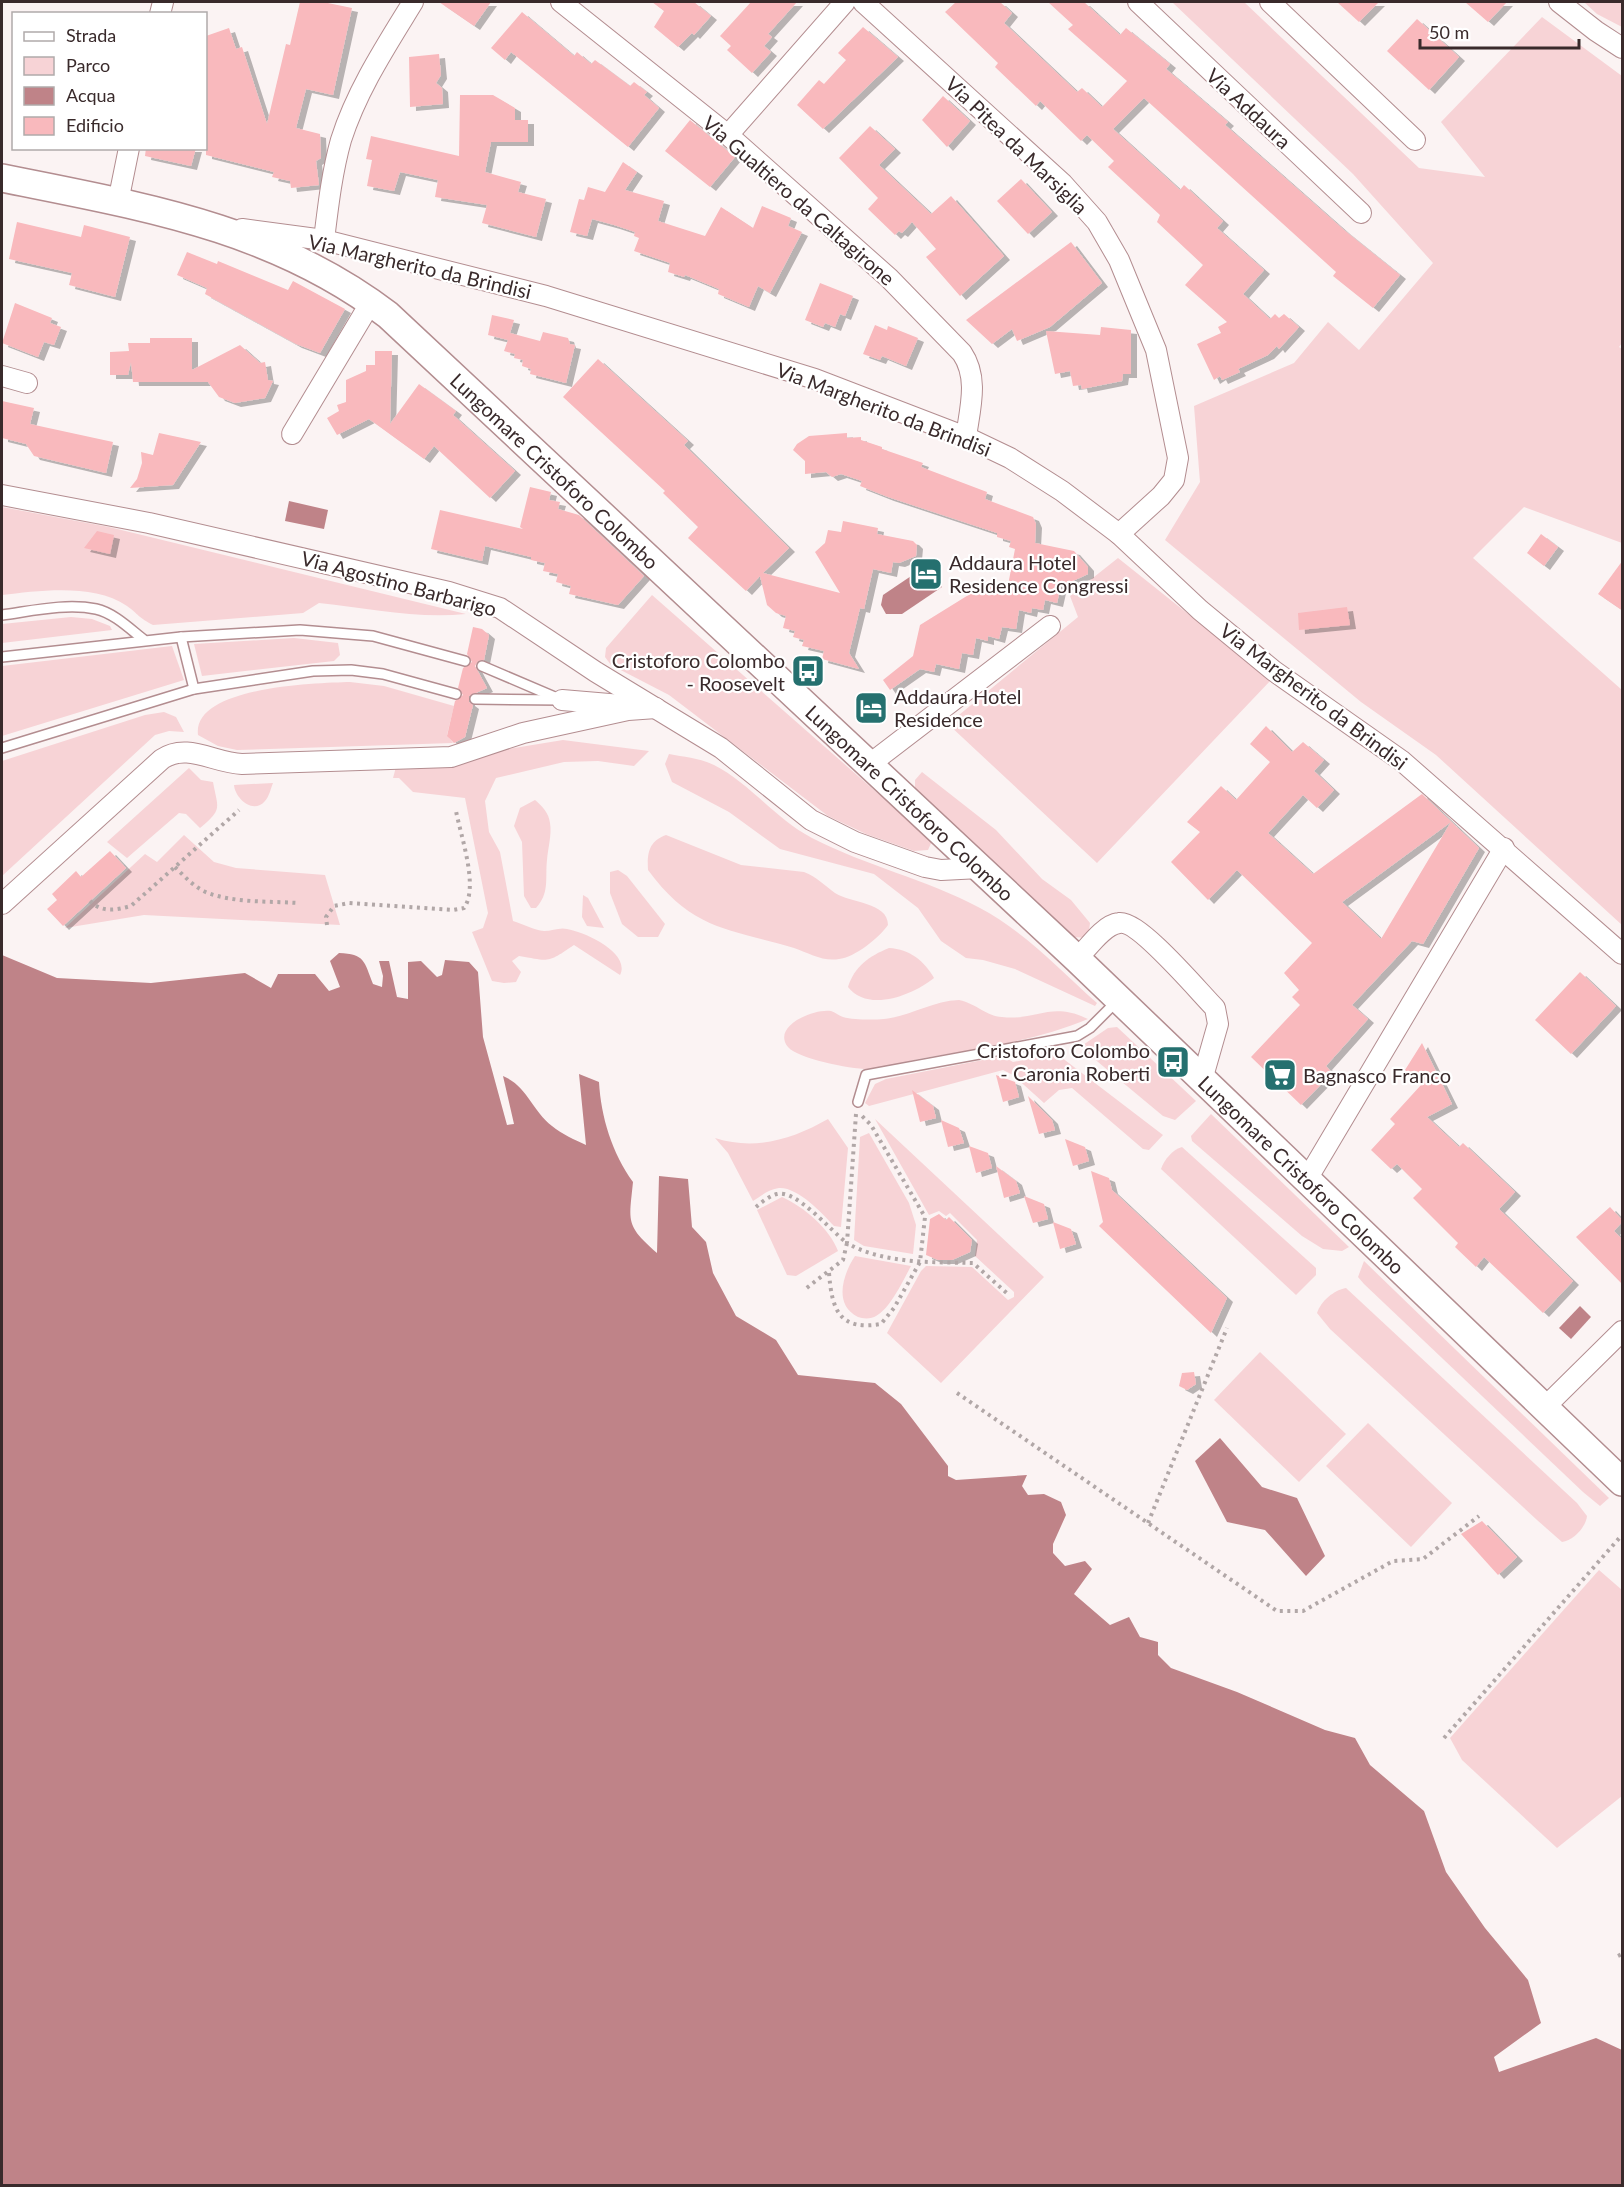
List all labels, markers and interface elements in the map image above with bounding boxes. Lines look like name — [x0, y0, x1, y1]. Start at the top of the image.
legend — [12, 12, 207, 150]
scale bar — [1420, 12, 1579, 50]
text: 50 m — [1429, 21, 1469, 43]
text: Strada — [66, 24, 116, 46]
text: Parco — [66, 54, 110, 76]
street label: Via Addaura — [1202, 63, 1296, 153]
street label: Via Pitea da Marsiglia — [941, 71, 1093, 219]
text: Acqua — [66, 84, 115, 106]
street label: Via Gualtiero da Caltagirone — [698, 110, 900, 290]
text: Edificio — [66, 114, 124, 136]
street label: Via Margherito da Brindisi — [306, 229, 534, 303]
street label: Via Margherito da Brindisi — [773, 357, 995, 461]
street label: Lungomare Cristoforo Colombo — [446, 368, 664, 574]
street label: Via Agostino Barbarigo — [299, 545, 499, 621]
place label: Addaura Hotel Residence Congressi — [949, 550, 1128, 597]
hotel icon: Addaura Hotel Residence Congressi — [908, 556, 944, 592]
street label: Via Margherito da Brindisi — [1216, 618, 1412, 774]
place label: Cristoforo Colombo - Roosevelt — [612, 648, 785, 695]
bus stop icon: Cristoforo Colombo - Roosevelt — [790, 653, 826, 689]
place label: Addaura Hotel Residence — [894, 684, 1022, 731]
hotel icon: Addaura Hotel Residence — [853, 690, 889, 726]
street label: Lungomare Cristoforo Colombo — [801, 700, 1019, 906]
place label: Cristoforo Colombo - Caronia Roberti — [977, 1038, 1150, 1085]
bus stop icon: Cristoforo Colombo - Caronia Roberti — [1155, 1044, 1191, 1080]
supermarket icon: Bagnasco Franco — [1262, 1057, 1298, 1093]
place label: Bagnasco Franco — [1303, 1063, 1451, 1087]
street label: Lungomare Cristoforo Colombo — [1194, 1070, 1409, 1279]

